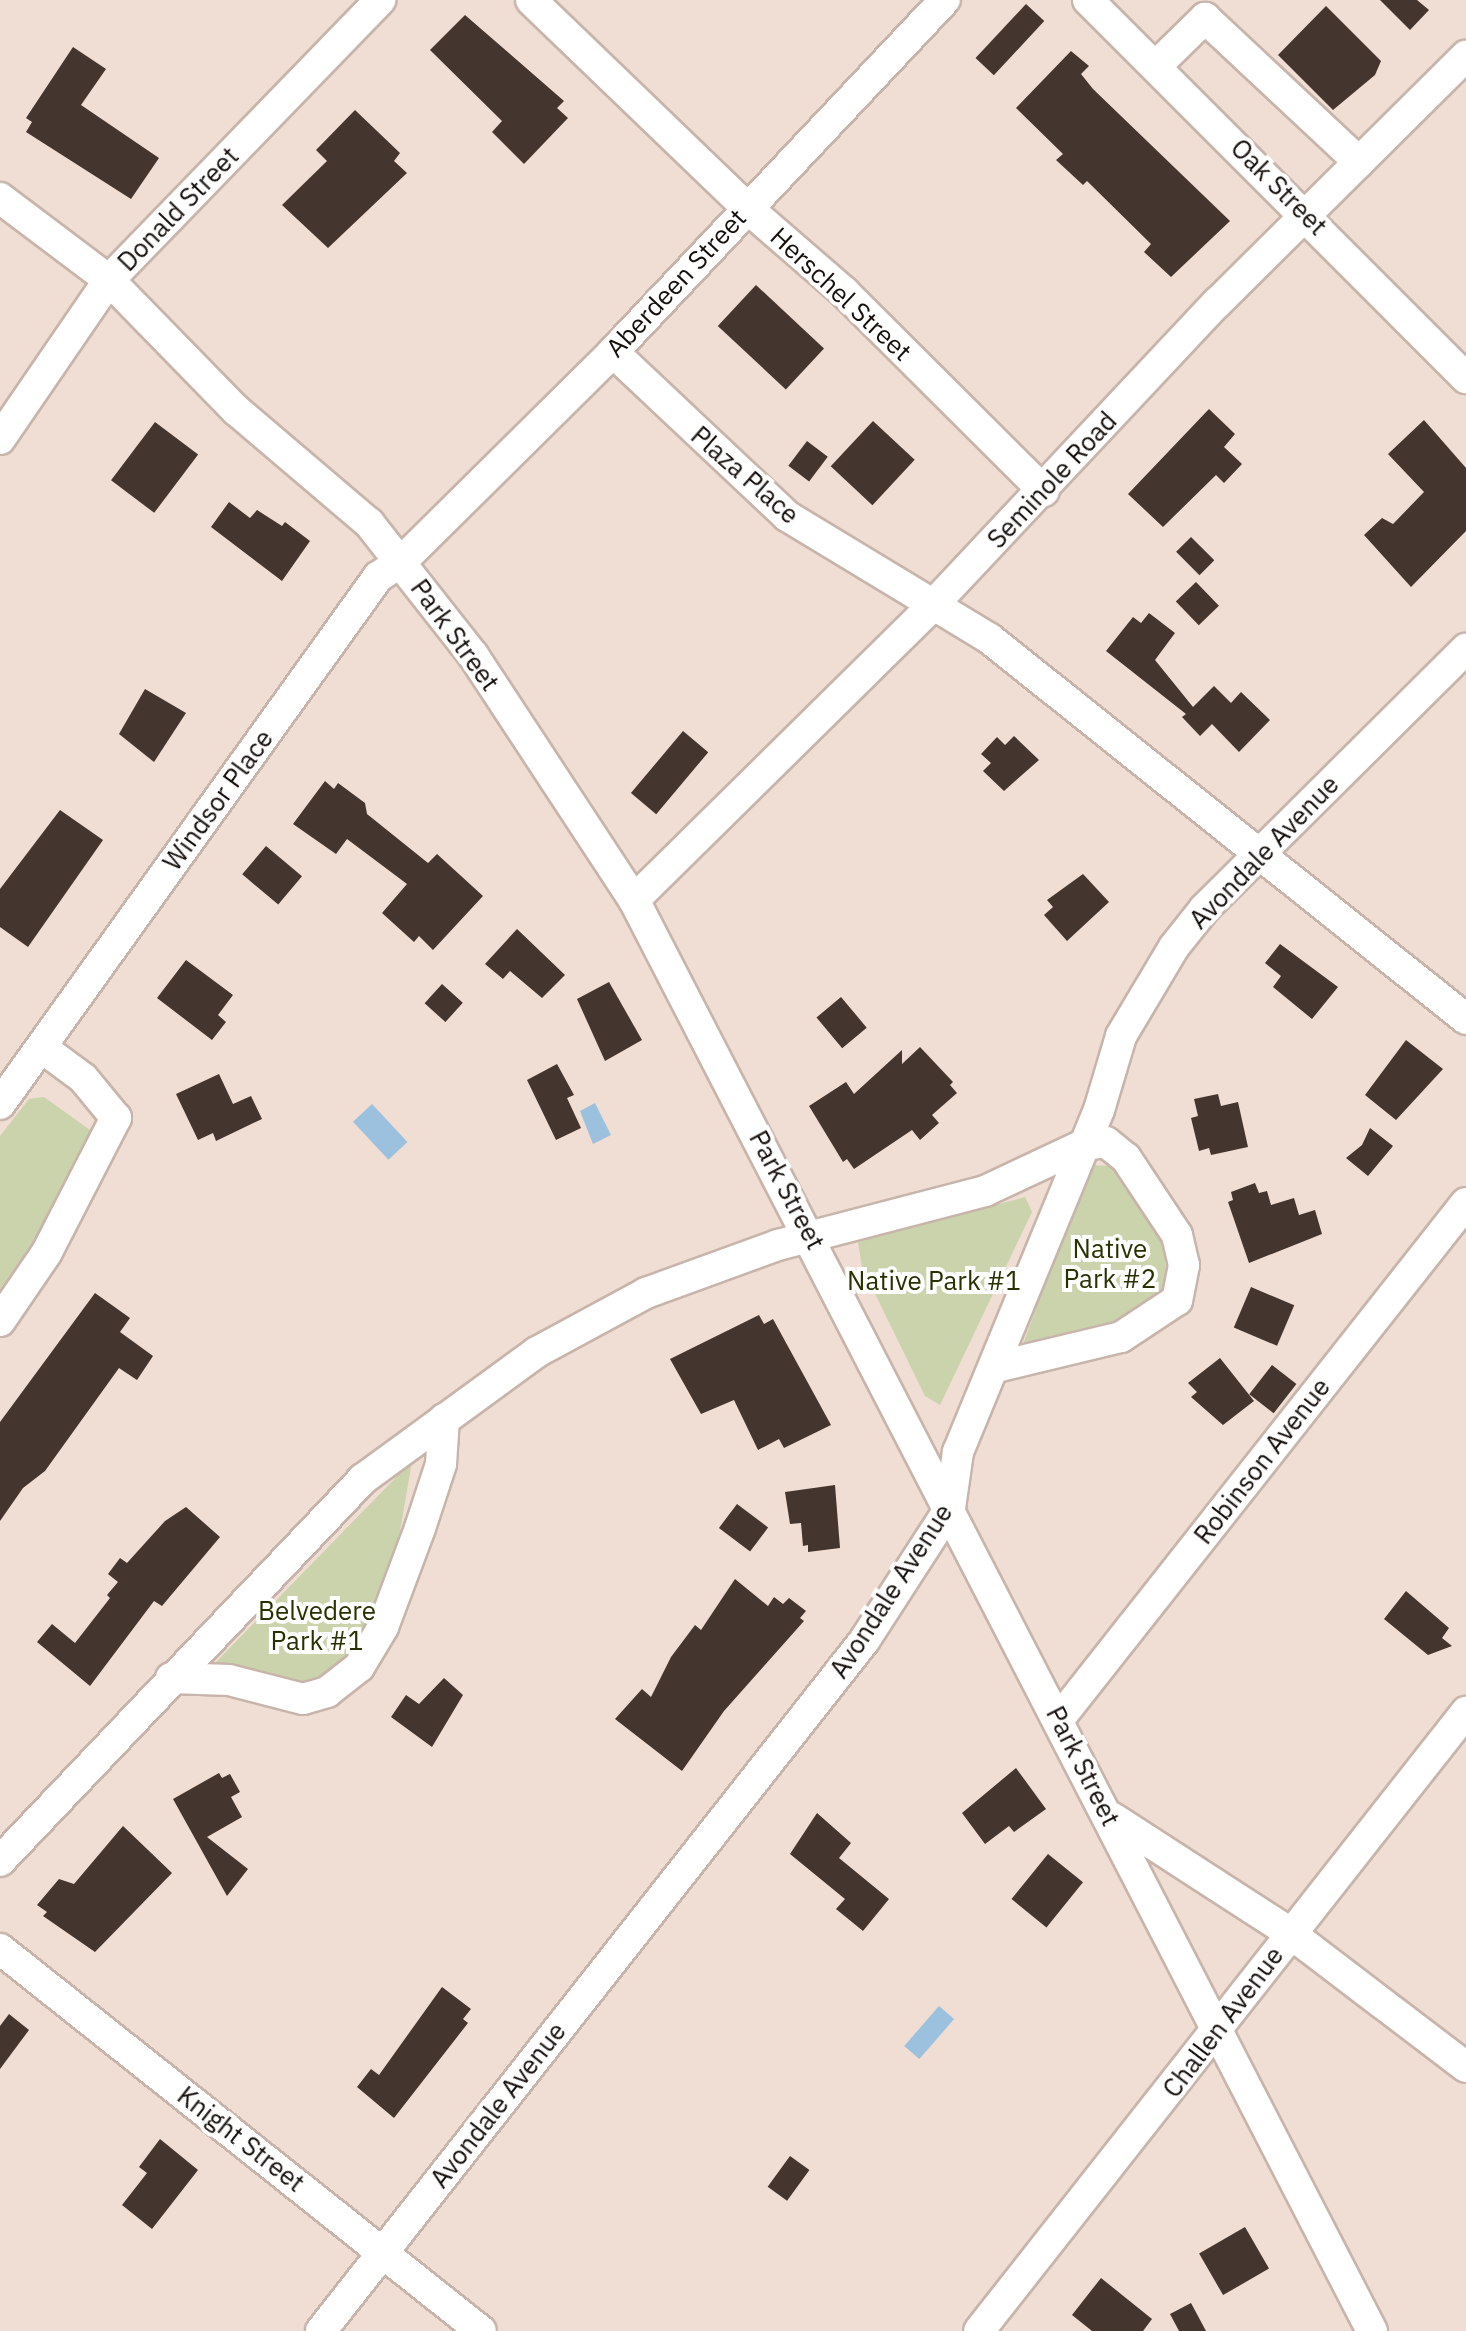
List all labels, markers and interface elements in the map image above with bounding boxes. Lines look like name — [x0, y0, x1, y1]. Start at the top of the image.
street label: Oak Street — [1224, 132, 1334, 242]
street label: Donald Street — [111, 141, 245, 277]
street label: Aberdeen Street — [599, 202, 753, 364]
street label: Herschel Street — [764, 221, 918, 367]
street label: Seminole Road — [981, 405, 1123, 555]
street label: Plaza Place — [685, 420, 805, 530]
street label: Park Street — [404, 573, 506, 697]
street label: Windsor Place — [156, 724, 280, 876]
street label: Avondale Avenue — [1183, 769, 1345, 935]
street label: Park Street — [743, 1125, 831, 1255]
park label: Native Park #2 — [1064, 1233, 1156, 1294]
park label: Native Park #1 — [847, 1265, 1021, 1297]
street label: Robinson Avenue — [1187, 1372, 1337, 1550]
street label: Avondale Avenue — [823, 1498, 959, 1684]
park label: Belvedere Park #1 — [258, 1595, 376, 1656]
street label: Park Street — [1040, 1701, 1126, 1831]
street label: Challen Avenue — [1156, 1940, 1290, 2104]
street label: Avondale Avenue — [424, 2016, 572, 2194]
street label: Knight Street — [171, 2080, 311, 2198]

